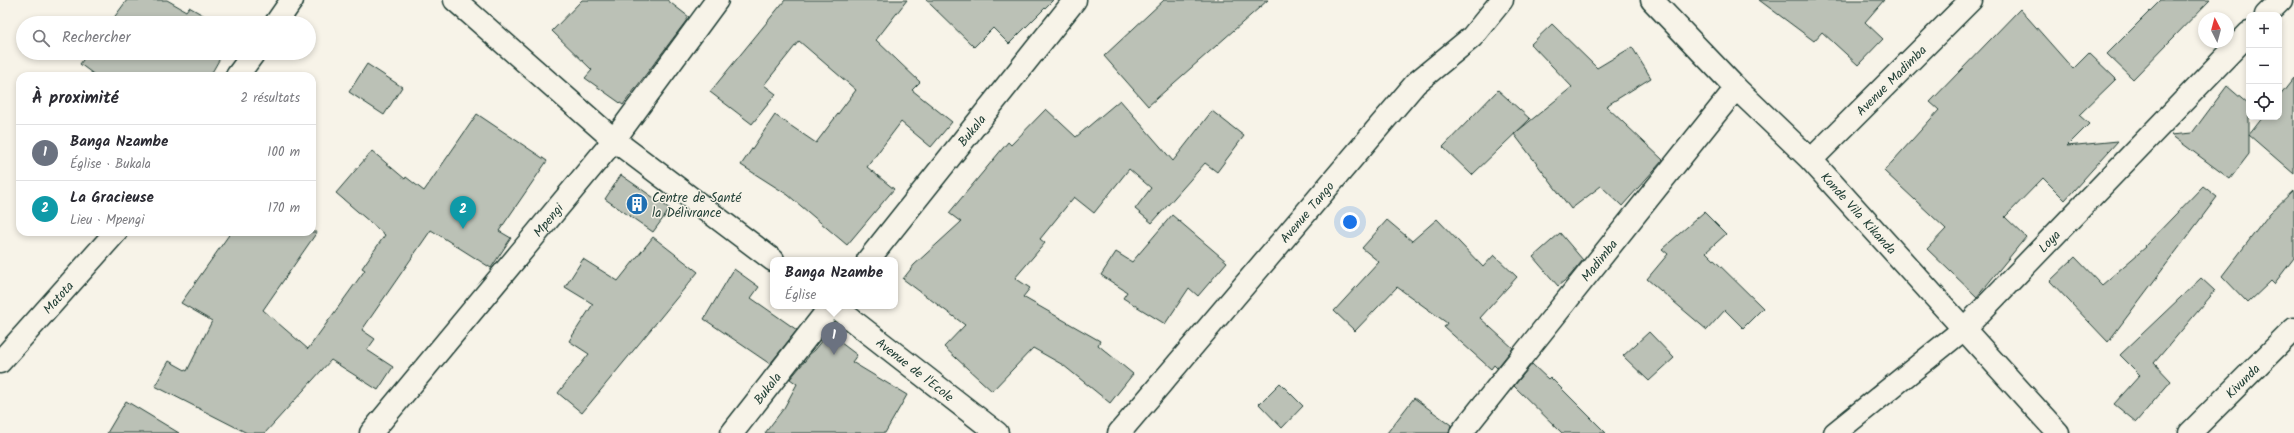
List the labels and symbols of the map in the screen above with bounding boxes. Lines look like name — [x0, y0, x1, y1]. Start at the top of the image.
north arrow — [2198, 12, 2234, 48]
street label: Avenue Madimba — [1852, 41, 1932, 121]
street label: Bukala — [953, 110, 992, 152]
street label: Konde Vila Kikanda — [1815, 168, 1901, 260]
street label: Avenue Tango — [1275, 177, 1340, 248]
place label: Centre de Santé la Délivrance — [652, 188, 742, 224]
building icon: Centre de Santé la Délivrance — [624, 191, 650, 217]
pin: 2 — [450, 196, 476, 229]
street label: Mpengi — [529, 199, 570, 242]
your location — [1340, 212, 1360, 232]
street label: Loya — [2034, 226, 2066, 258]
street label: Madimba — [1576, 235, 1623, 287]
street label: Matota — [38, 277, 80, 319]
pin: 1 — [821, 322, 847, 355]
street label: Avenue de l'Ecole — [871, 333, 958, 408]
street label: Kivunda — [2221, 359, 2266, 404]
street label: Bukala — [749, 368, 788, 410]

